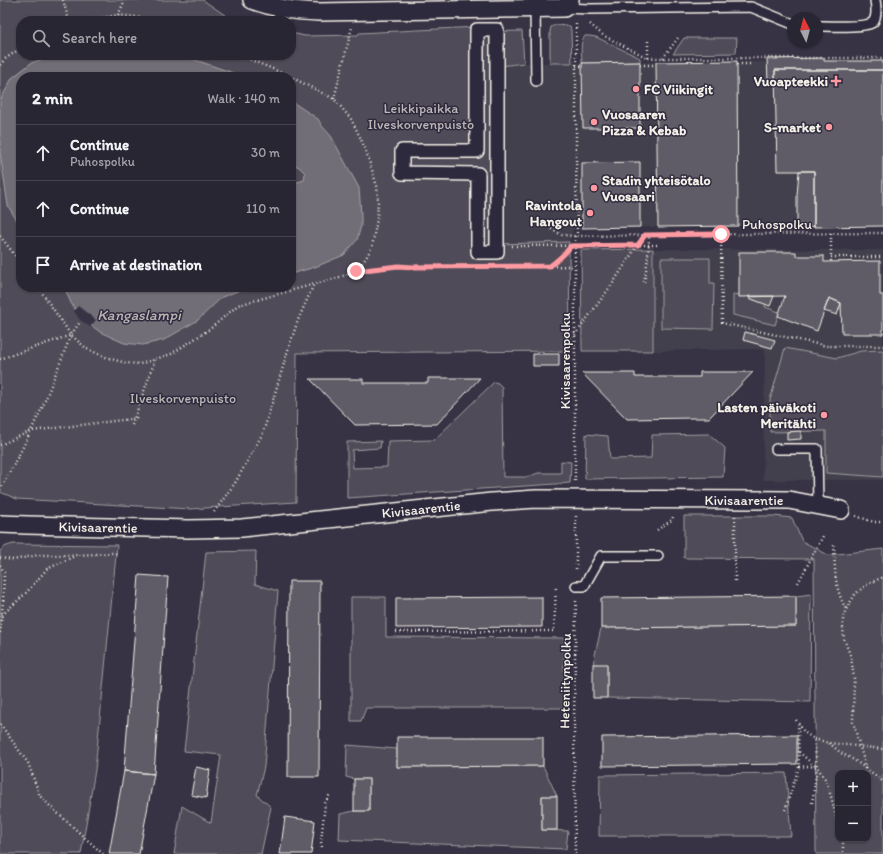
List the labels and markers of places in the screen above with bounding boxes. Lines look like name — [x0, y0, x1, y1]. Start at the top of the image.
place label: Vuoapteekki — [754, 73, 828, 90]
marker: Vuoapteekki — [831, 76, 841, 86]
place label: FC Viikingit — [644, 81, 714, 98]
marker: FC Viikingit — [631, 84, 641, 94]
place label: Vuosaaren Pizza & Kebab — [602, 106, 686, 139]
marker: Vuosaaren Pizza & Kebab — [589, 117, 599, 127]
place label: S-market — [764, 119, 822, 136]
marker: S-market — [824, 122, 834, 132]
place label: Stadin yhteisötalo Vuosaari — [602, 172, 711, 205]
marker: Stadin yhteisötalo Vuosaari — [589, 183, 599, 193]
place label: Ravintola Hangout — [525, 197, 583, 230]
marker: Ravintola Hangout — [585, 208, 595, 218]
place label: Lasten päiväkoti Meritähti — [717, 399, 816, 432]
marker: Lasten päiväkoti Meritähti — [819, 410, 829, 420]

